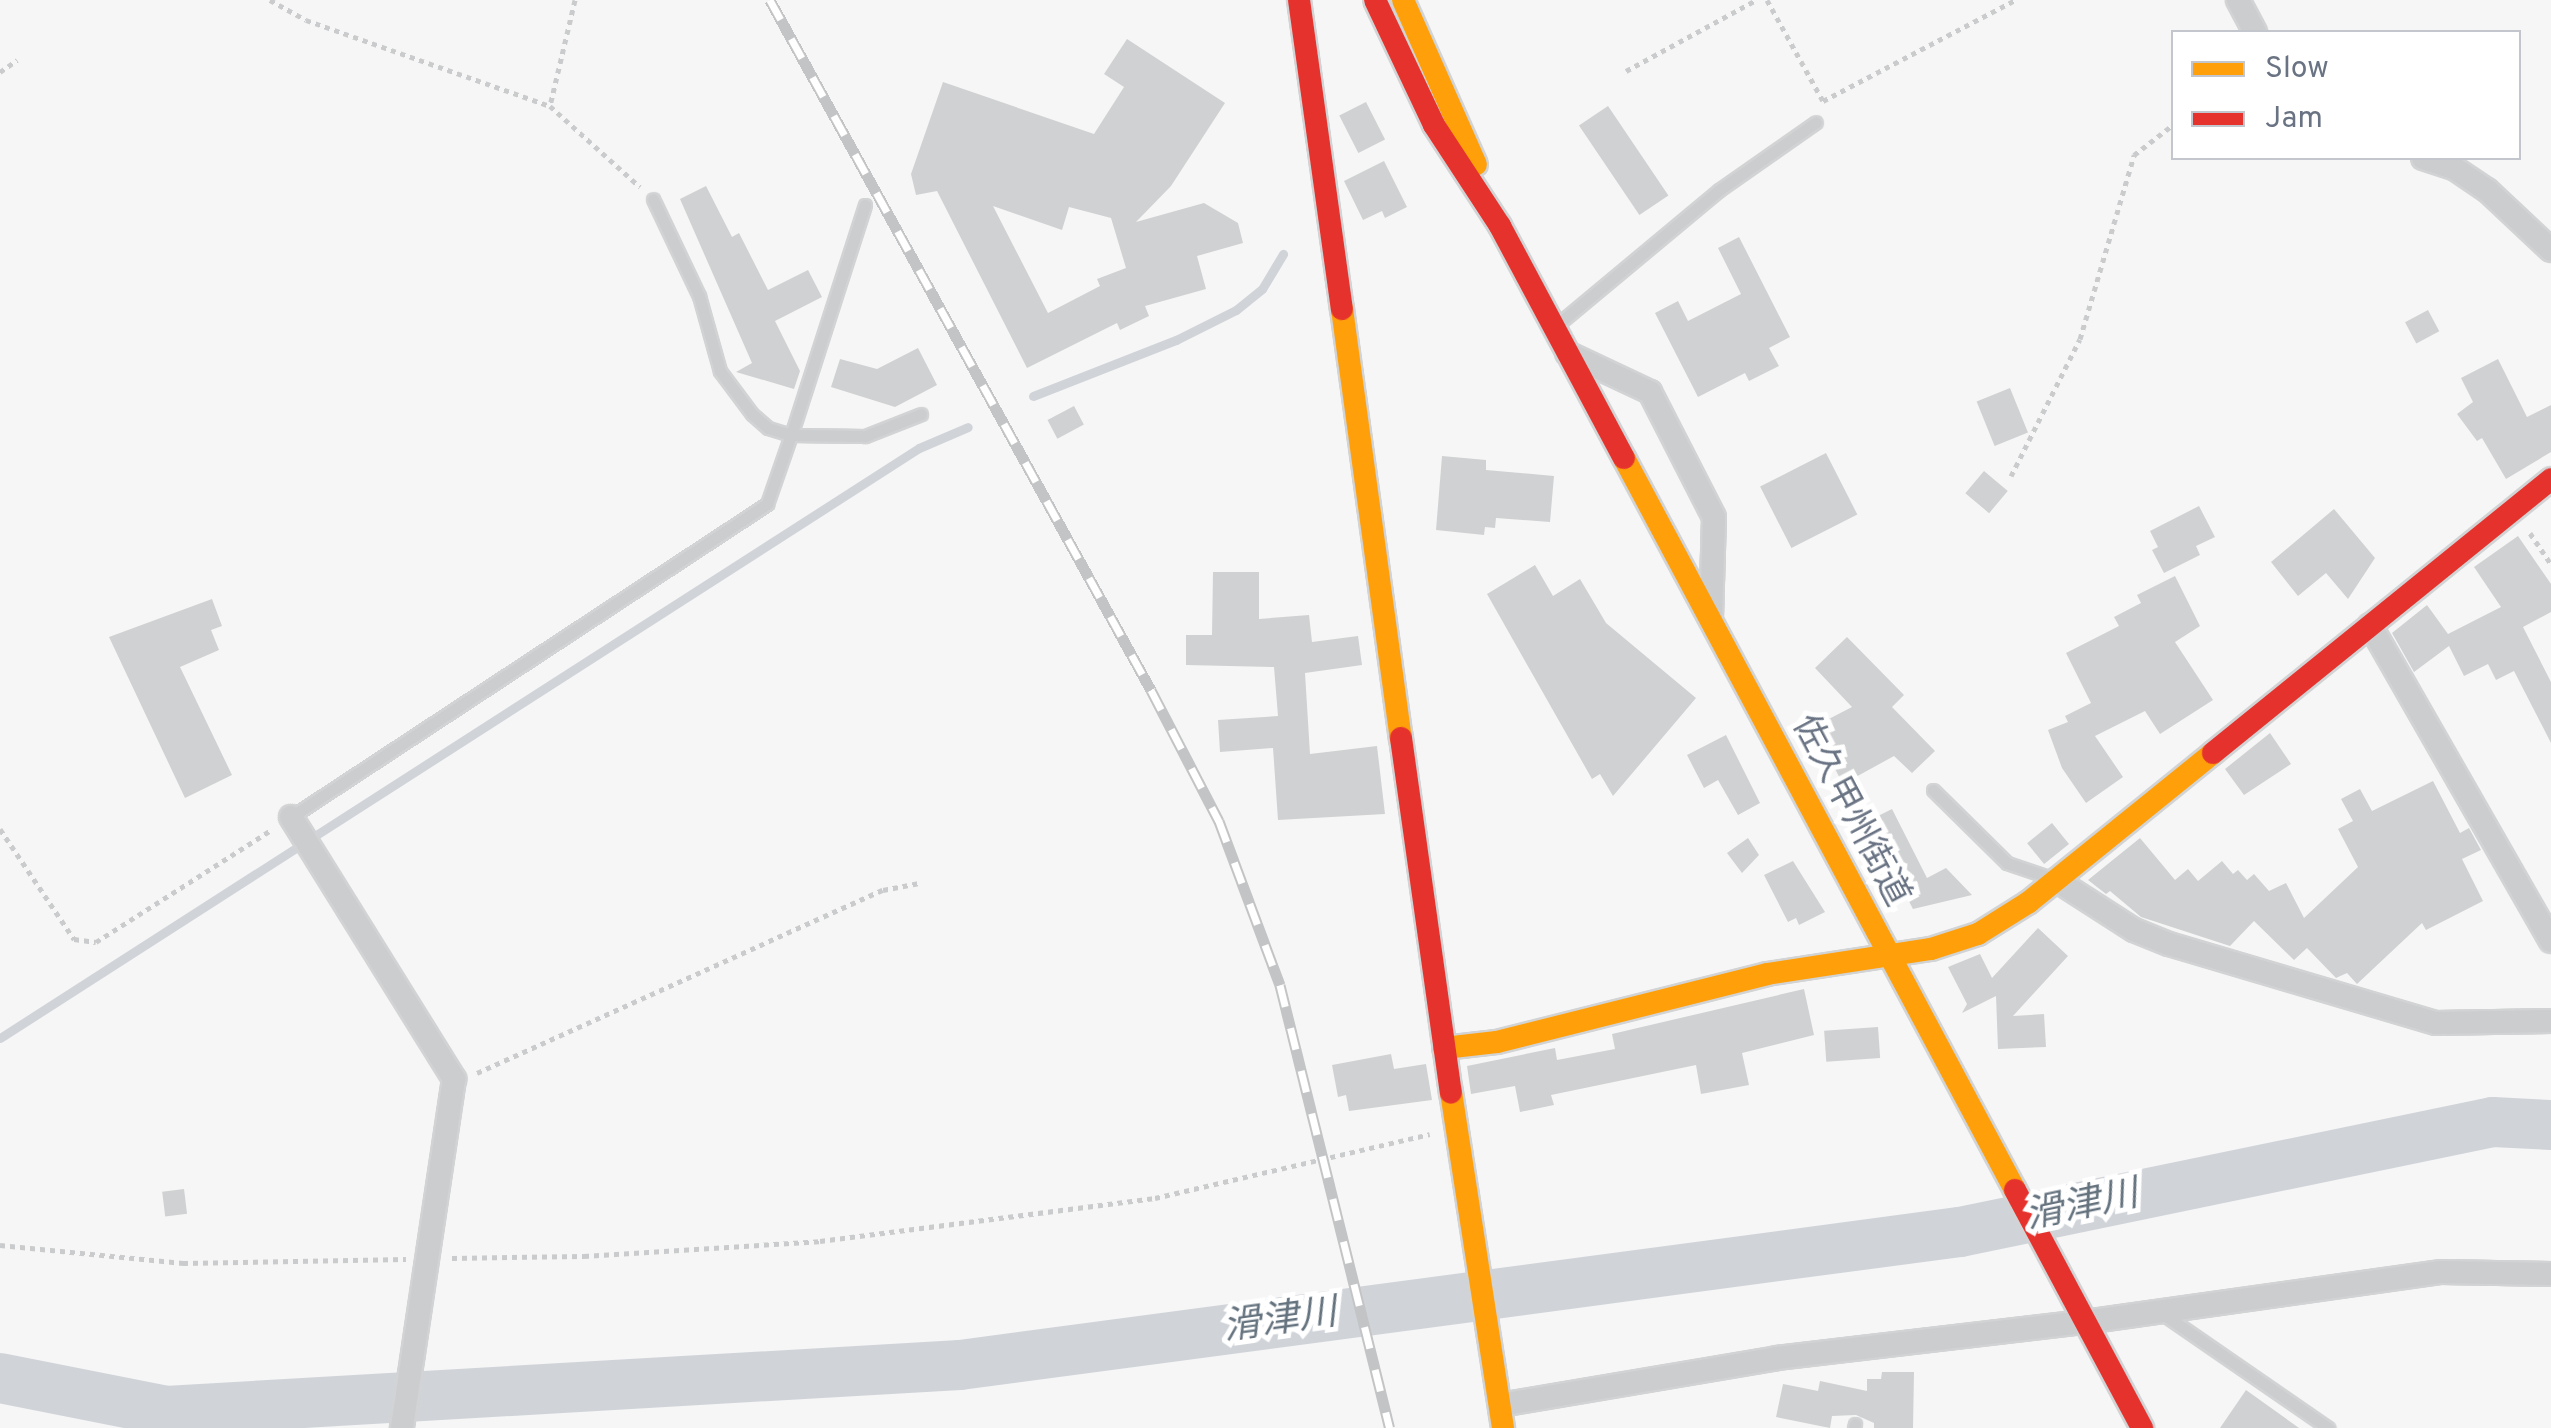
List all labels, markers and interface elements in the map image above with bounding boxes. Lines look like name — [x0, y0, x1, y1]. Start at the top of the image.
legend — [2171, 30, 2521, 160]
text: Slow — [2265, 51, 2329, 88]
text: Jam — [2265, 101, 2323, 138]
street label: 佐久甲州街道 — [1782, 708, 1918, 914]
water label: 滑津川 — [2022, 1173, 2142, 1241]
water label: 滑津川 — [1220, 1291, 1340, 1353]

